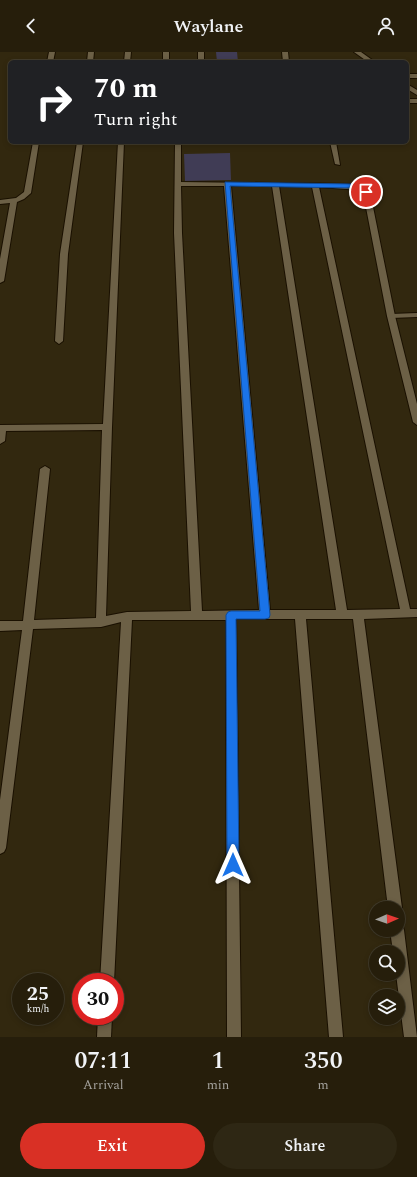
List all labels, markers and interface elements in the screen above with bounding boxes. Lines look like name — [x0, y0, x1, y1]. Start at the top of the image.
text: Waylane — [174, 13, 243, 40]
icon: back — [20, 15, 42, 37]
icon: person — [375, 15, 397, 37]
text: 70 m — [94, 67, 158, 110]
icon: right — [28, 76, 80, 128]
text: Turn right — [94, 106, 177, 133]
pin — [349, 175, 383, 209]
icon: arrive — [355, 181, 377, 203]
position arrow — [212, 844, 254, 886]
north arrow — [369, 901, 405, 937]
map controls — [369, 901, 405, 1025]
button: search — [369, 945, 405, 981]
speed limit sign: 30 — [72, 973, 124, 1025]
text: 25 — [27, 979, 49, 1009]
button: layers — [369, 989, 405, 1025]
text: km/h — [27, 1001, 49, 1017]
text: 07:11 — [74, 1043, 132, 1079]
text: 1 — [212, 1043, 224, 1079]
text: 350 — [304, 1043, 343, 1079]
text: Arrival — [83, 1075, 124, 1095]
text: min — [207, 1075, 229, 1095]
text: m — [318, 1075, 329, 1095]
button: Exit — [20, 1123, 205, 1169]
button: Share — [213, 1123, 397, 1169]

